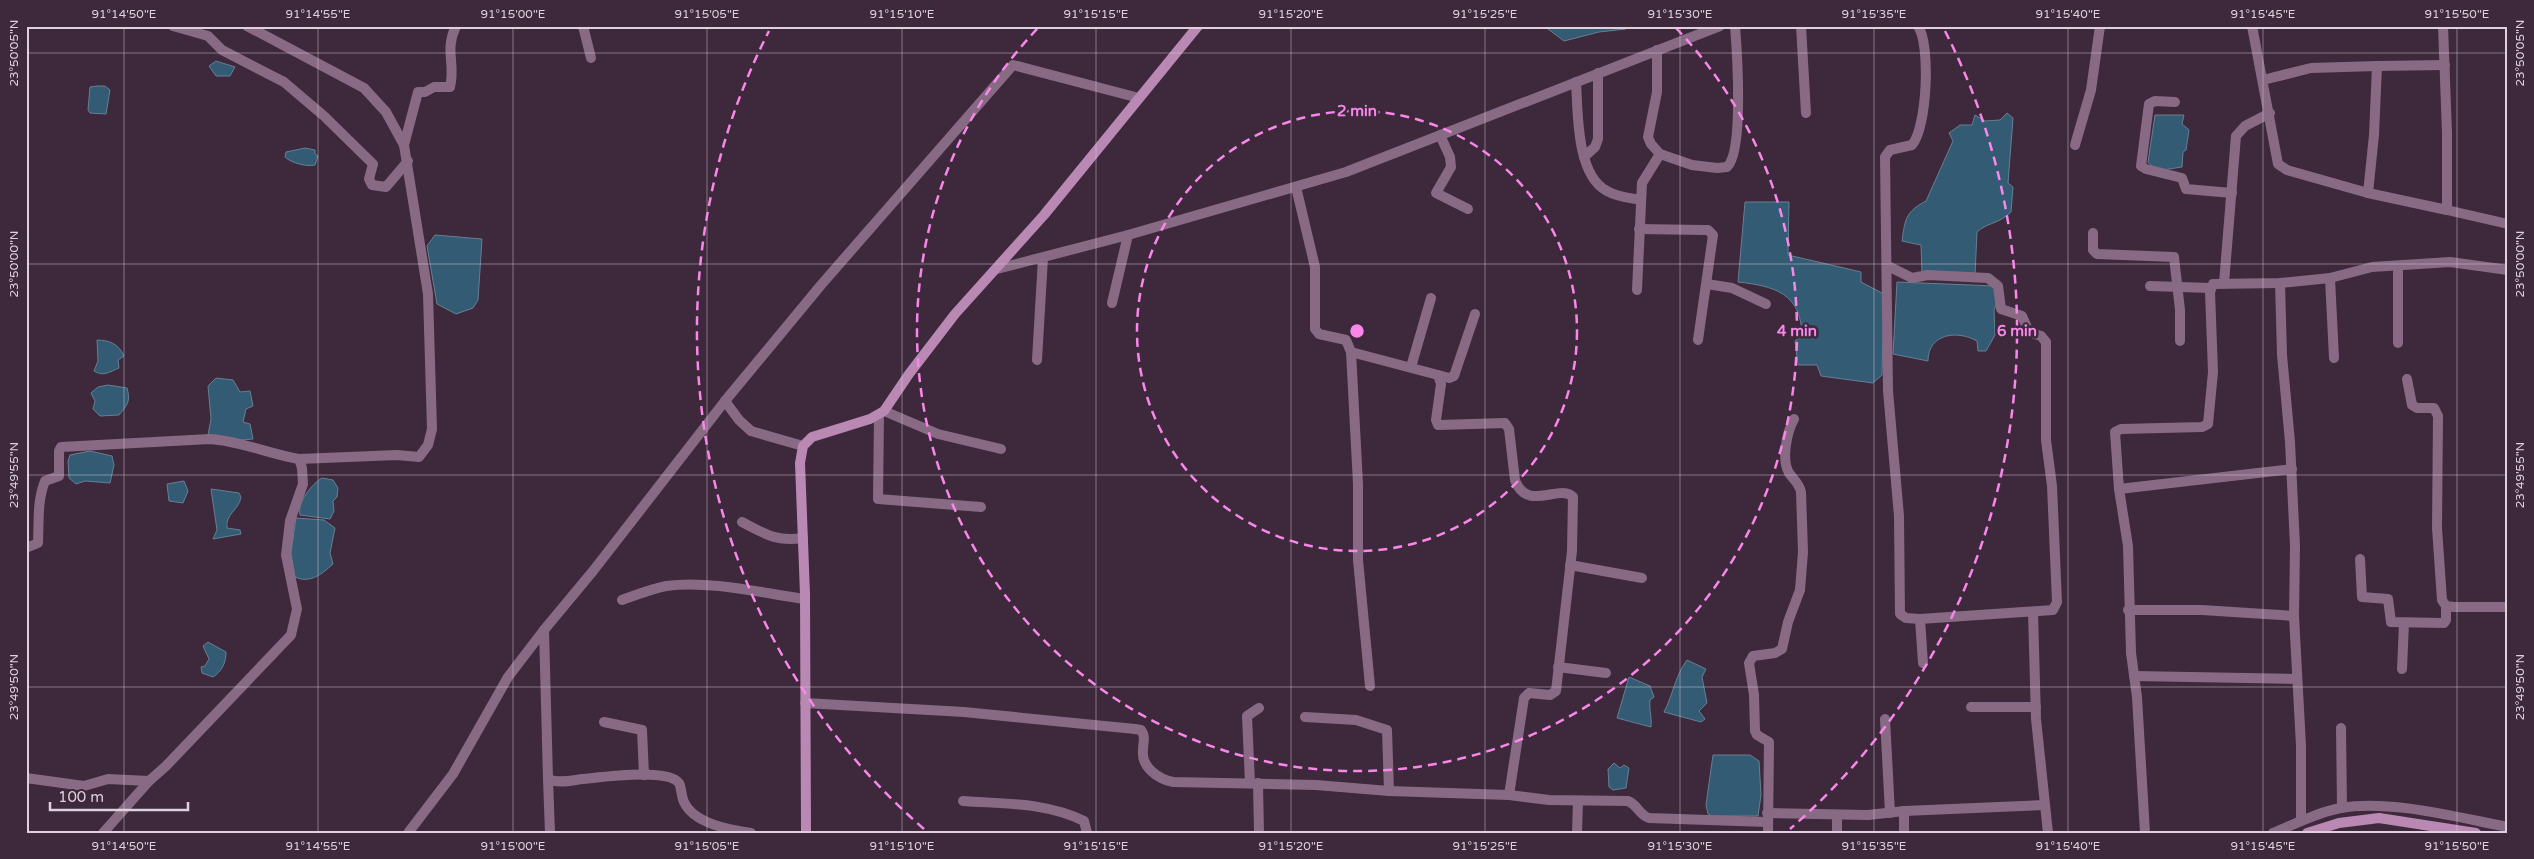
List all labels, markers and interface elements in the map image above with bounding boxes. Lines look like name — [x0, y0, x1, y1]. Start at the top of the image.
text: 91°14'50"E — [91, 7, 157, 21]
text: 91°14'55"E — [285, 7, 351, 21]
text: 91°15'00"E — [480, 7, 546, 21]
text: 91°15'05"E — [674, 7, 740, 21]
text: 91°15'10"E — [869, 7, 935, 21]
text: 91°15'15"E — [1063, 7, 1129, 21]
text: 91°15'20"E — [1258, 7, 1324, 21]
text: 91°15'25"E — [1452, 7, 1518, 21]
text: 91°15'30"E — [1647, 7, 1713, 21]
text: 91°15'35"E — [1841, 7, 1907, 21]
text: 91°15'40"E — [2035, 7, 2101, 21]
text: 91°15'45"E — [2230, 7, 2296, 21]
text: 91°15'50"E — [2424, 7, 2490, 21]
text: 23°50'05"N — [7, 20, 21, 87]
text: 23°50'05"N — [2513, 20, 2527, 87]
text: 2 min — [1337, 102, 1377, 120]
text: 23°50'00"N — [7, 231, 21, 298]
text: 23°50'00"N — [2513, 231, 2527, 298]
centre of rings — [1348, 322, 1366, 340]
text: 4 min — [1777, 322, 1817, 340]
text: 6 min — [1997, 322, 2037, 340]
text: 23°49'55"N — [7, 442, 21, 508]
text: 23°49'55"N — [2513, 442, 2527, 508]
text: 23°49'50"N — [7, 654, 21, 720]
text: 23°49'50"N — [2513, 654, 2527, 720]
scale bar — [50, 779, 188, 811]
text: 100 m — [58, 788, 104, 806]
text: 91°14'50"E — [91, 839, 157, 853]
text: 91°14'55"E — [285, 839, 351, 853]
text: 91°15'00"E — [480, 839, 546, 853]
text: 91°15'05"E — [674, 839, 740, 853]
text: 91°15'10"E — [869, 839, 935, 853]
text: 91°15'15"E — [1063, 839, 1129, 853]
text: 91°15'20"E — [1258, 839, 1324, 853]
text: 91°15'25"E — [1452, 839, 1518, 853]
text: 91°15'30"E — [1647, 839, 1713, 853]
text: 91°15'35"E — [1841, 839, 1907, 853]
text: 91°15'40"E — [2035, 839, 2101, 853]
text: 91°15'45"E — [2230, 839, 2296, 853]
text: 91°15'50"E — [2424, 839, 2490, 853]

